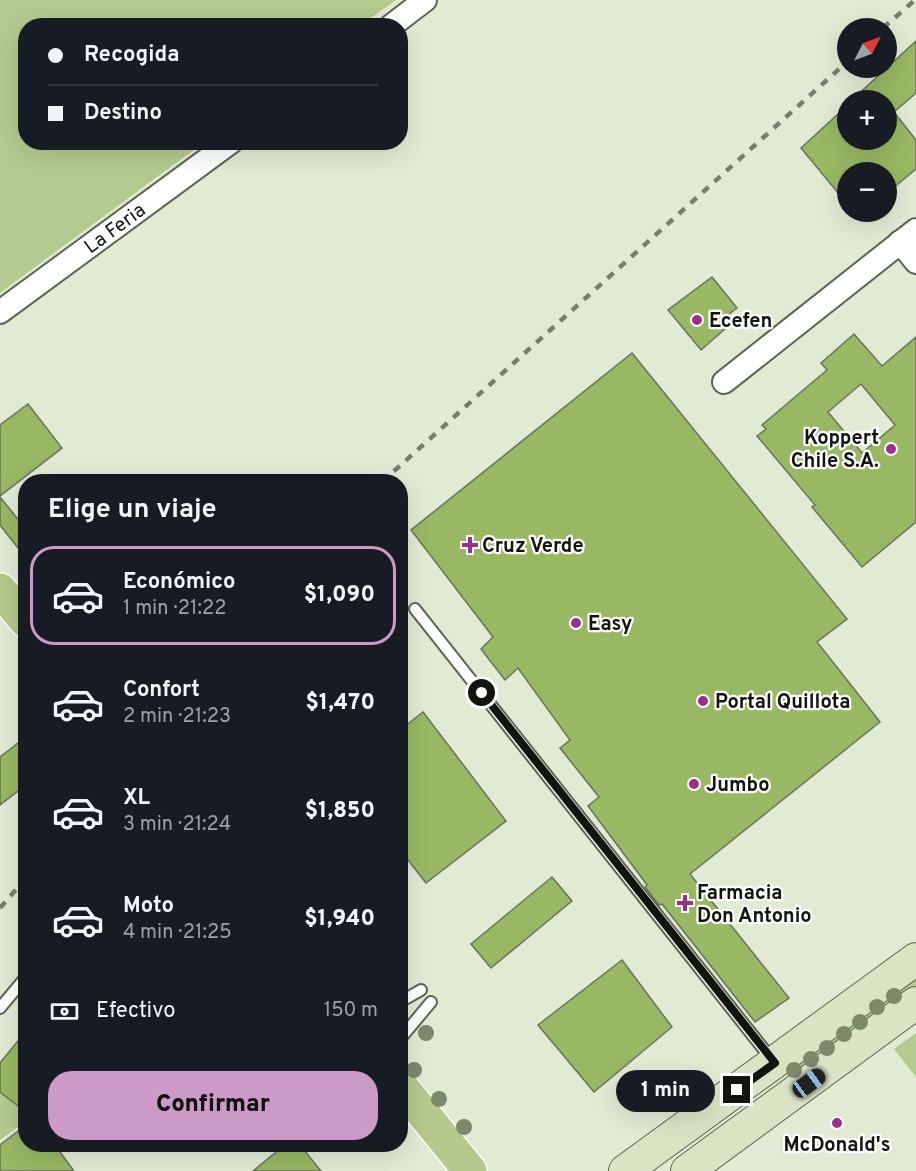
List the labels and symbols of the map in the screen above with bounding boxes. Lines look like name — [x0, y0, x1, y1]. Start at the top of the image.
north arrow — [837, 18, 897, 78]
street label: La Feria — [80, 198, 152, 261]
place label: Ecefen — [709, 309, 772, 335]
marker: Ecefen — [690, 313, 704, 327]
place label: Koppert Chile S.A. — [791, 426, 879, 475]
marker: Koppert Chile S.A. — [884, 442, 898, 456]
place label: Cruz Verde — [482, 534, 584, 560]
marker: Cruz Verde — [463, 538, 477, 552]
place label: Easy — [588, 612, 632, 638]
marker: Easy — [569, 616, 583, 630]
route start — [468, 679, 495, 706]
place label: Portal Quillota — [715, 690, 850, 716]
marker: Portal Quillota — [696, 694, 710, 708]
place label: Jumbo — [706, 773, 770, 799]
marker: Jumbo — [687, 777, 701, 791]
place label: Farmacia Don Antonio — [697, 881, 812, 930]
marker: Farmacia Don Antonio — [678, 896, 692, 910]
car — [789, 1065, 829, 1101]
callout: 1 min — [617, 1069, 716, 1111]
route end — [723, 1076, 750, 1103]
marker: McDonald's — [830, 1116, 844, 1130]
place label: McDonald's — [783, 1133, 891, 1159]

